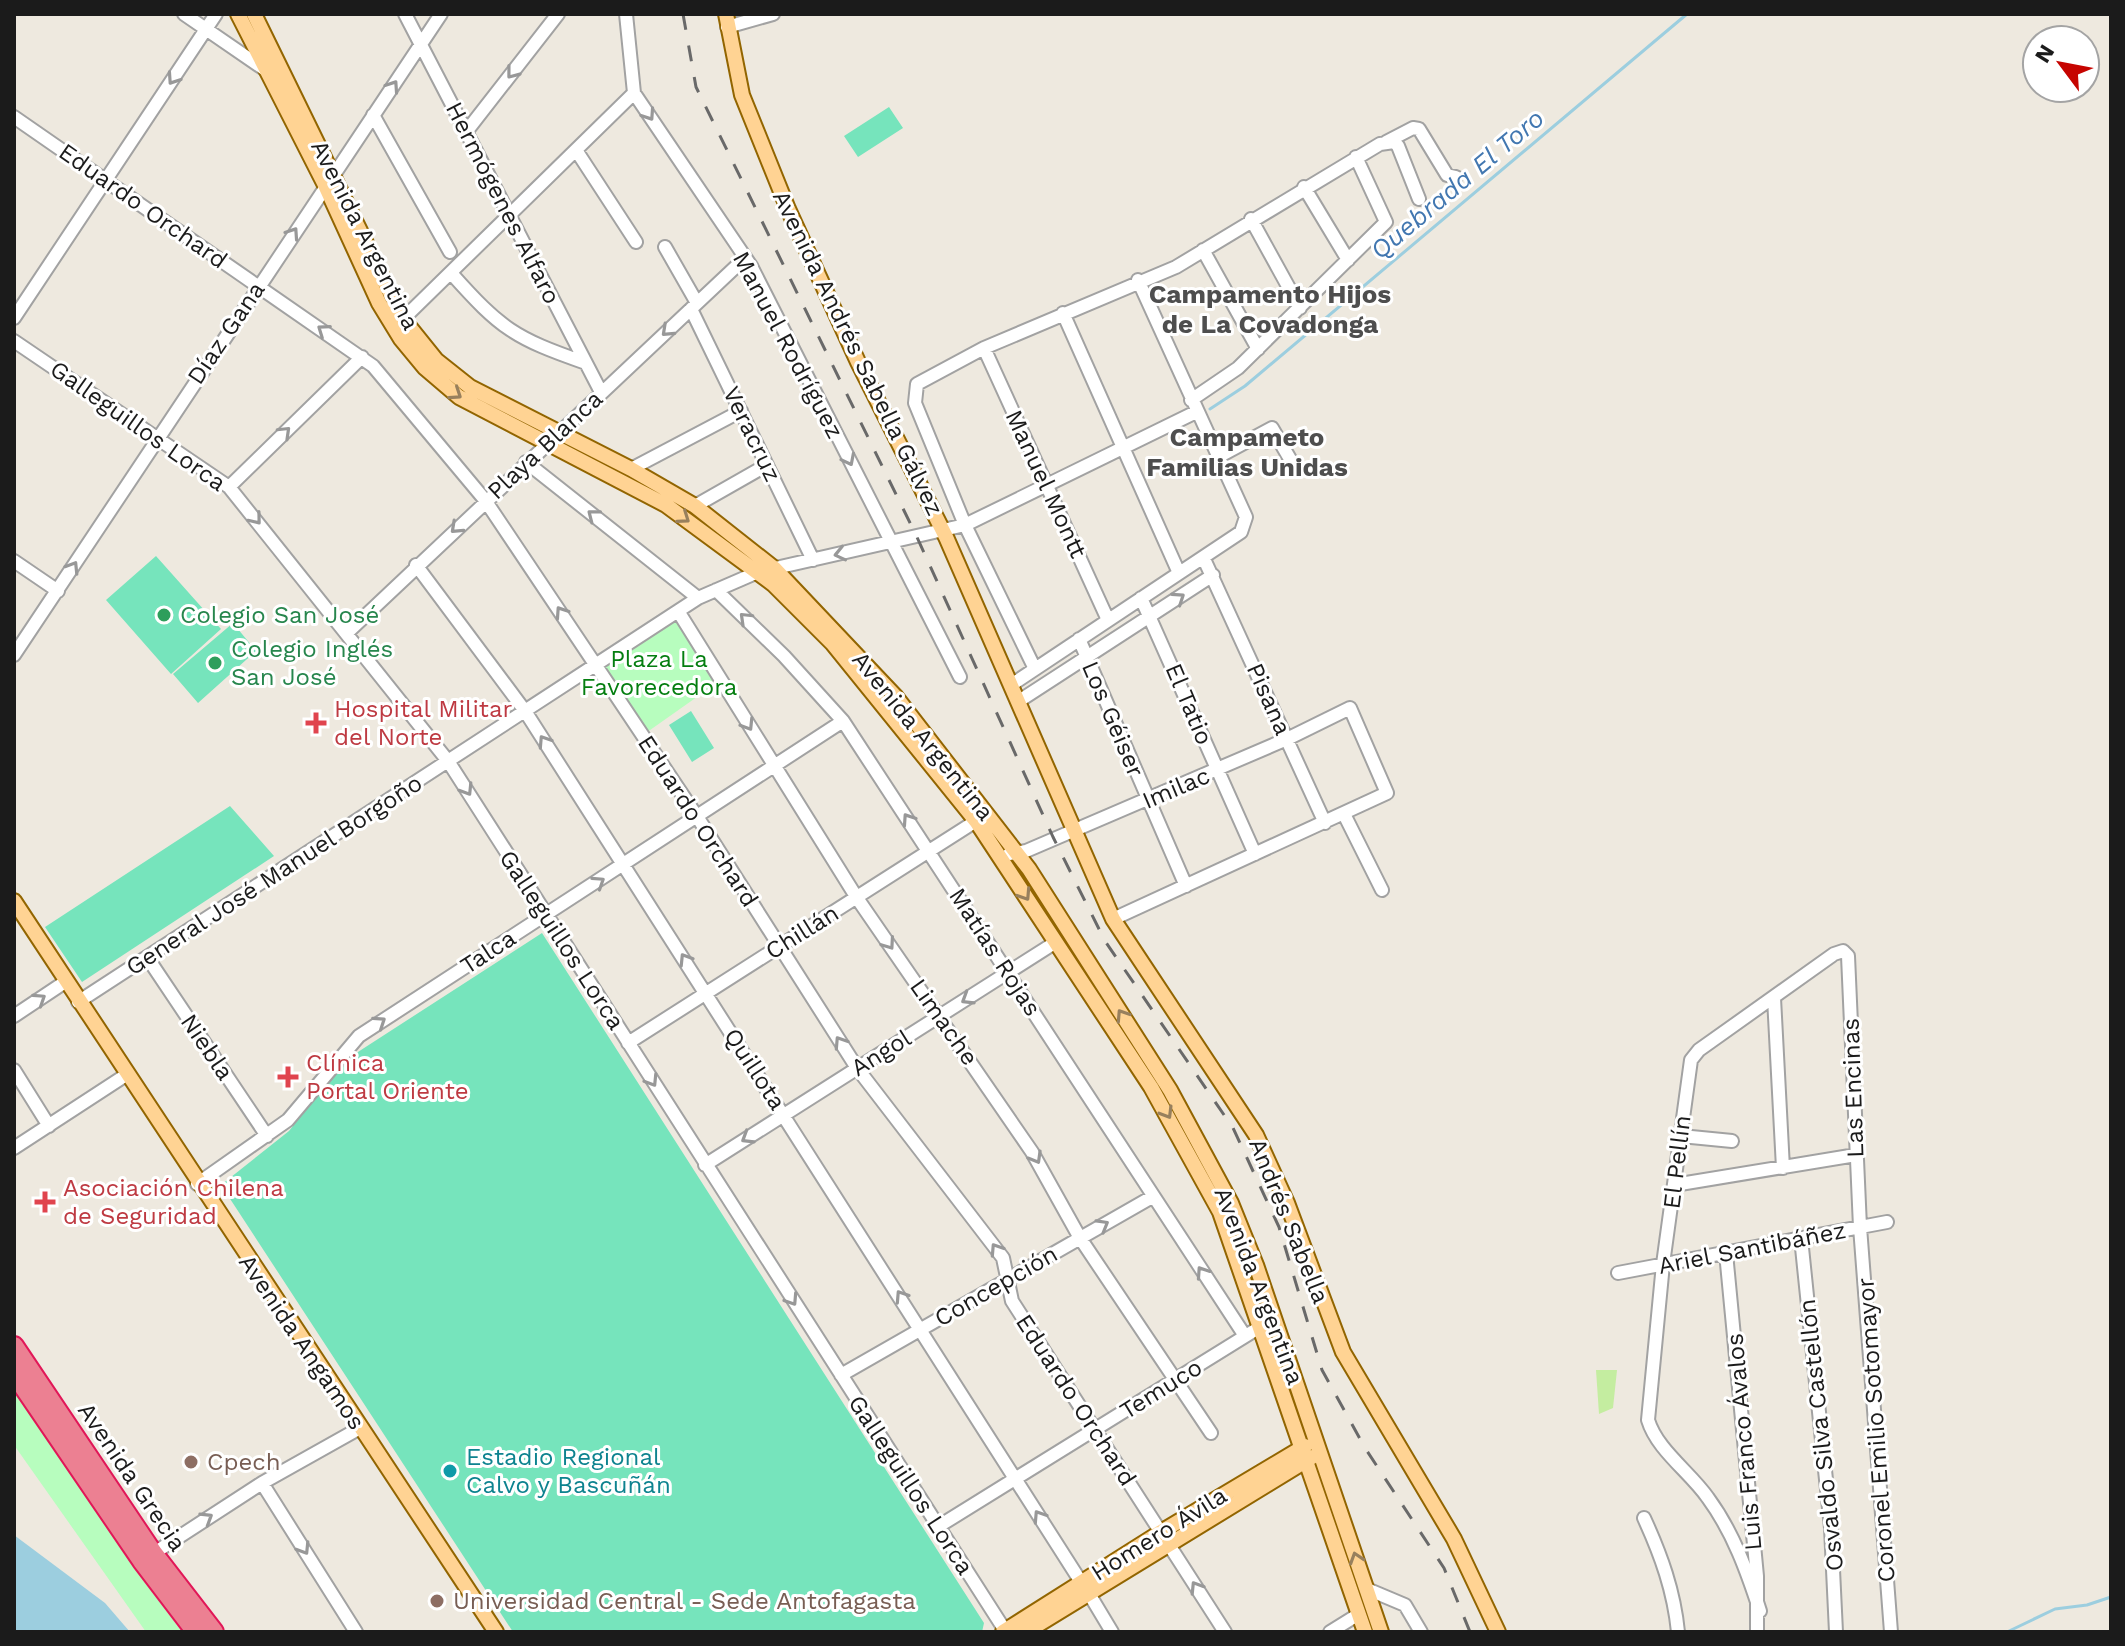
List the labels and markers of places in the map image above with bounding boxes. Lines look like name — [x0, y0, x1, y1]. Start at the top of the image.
place label: Colegio San José — [180, 601, 379, 629]
marker: Colegio San José — [155, 606, 173, 624]
place label: Colegio Inglés San José — [231, 635, 393, 691]
marker: Colegio Inglés San José — [206, 654, 224, 672]
place label: Hospital Militar del Norte — [334, 695, 512, 751]
marker: Hospital Militar del Norte — [305, 712, 327, 734]
place label: Clínica Portal Oriente — [306, 1049, 469, 1105]
marker: Clínica Portal Oriente — [277, 1066, 299, 1088]
place label: Asociación Chilena de Seguridad — [63, 1174, 284, 1230]
marker: Asociación Chilena de Seguridad — [34, 1191, 56, 1213]
place label: Estadio Regional Calvo y Bascuñán — [466, 1443, 671, 1499]
place label: Cpech — [207, 1448, 281, 1476]
marker: Cpech — [182, 1453, 200, 1471]
marker: Estadio Regional Calvo y Bascuñán — [441, 1462, 459, 1480]
place label: Universidad Central - Sede Antofagasta — [453, 1587, 916, 1615]
marker: Universidad Central - Sede Antofagasta — [428, 1592, 446, 1610]

